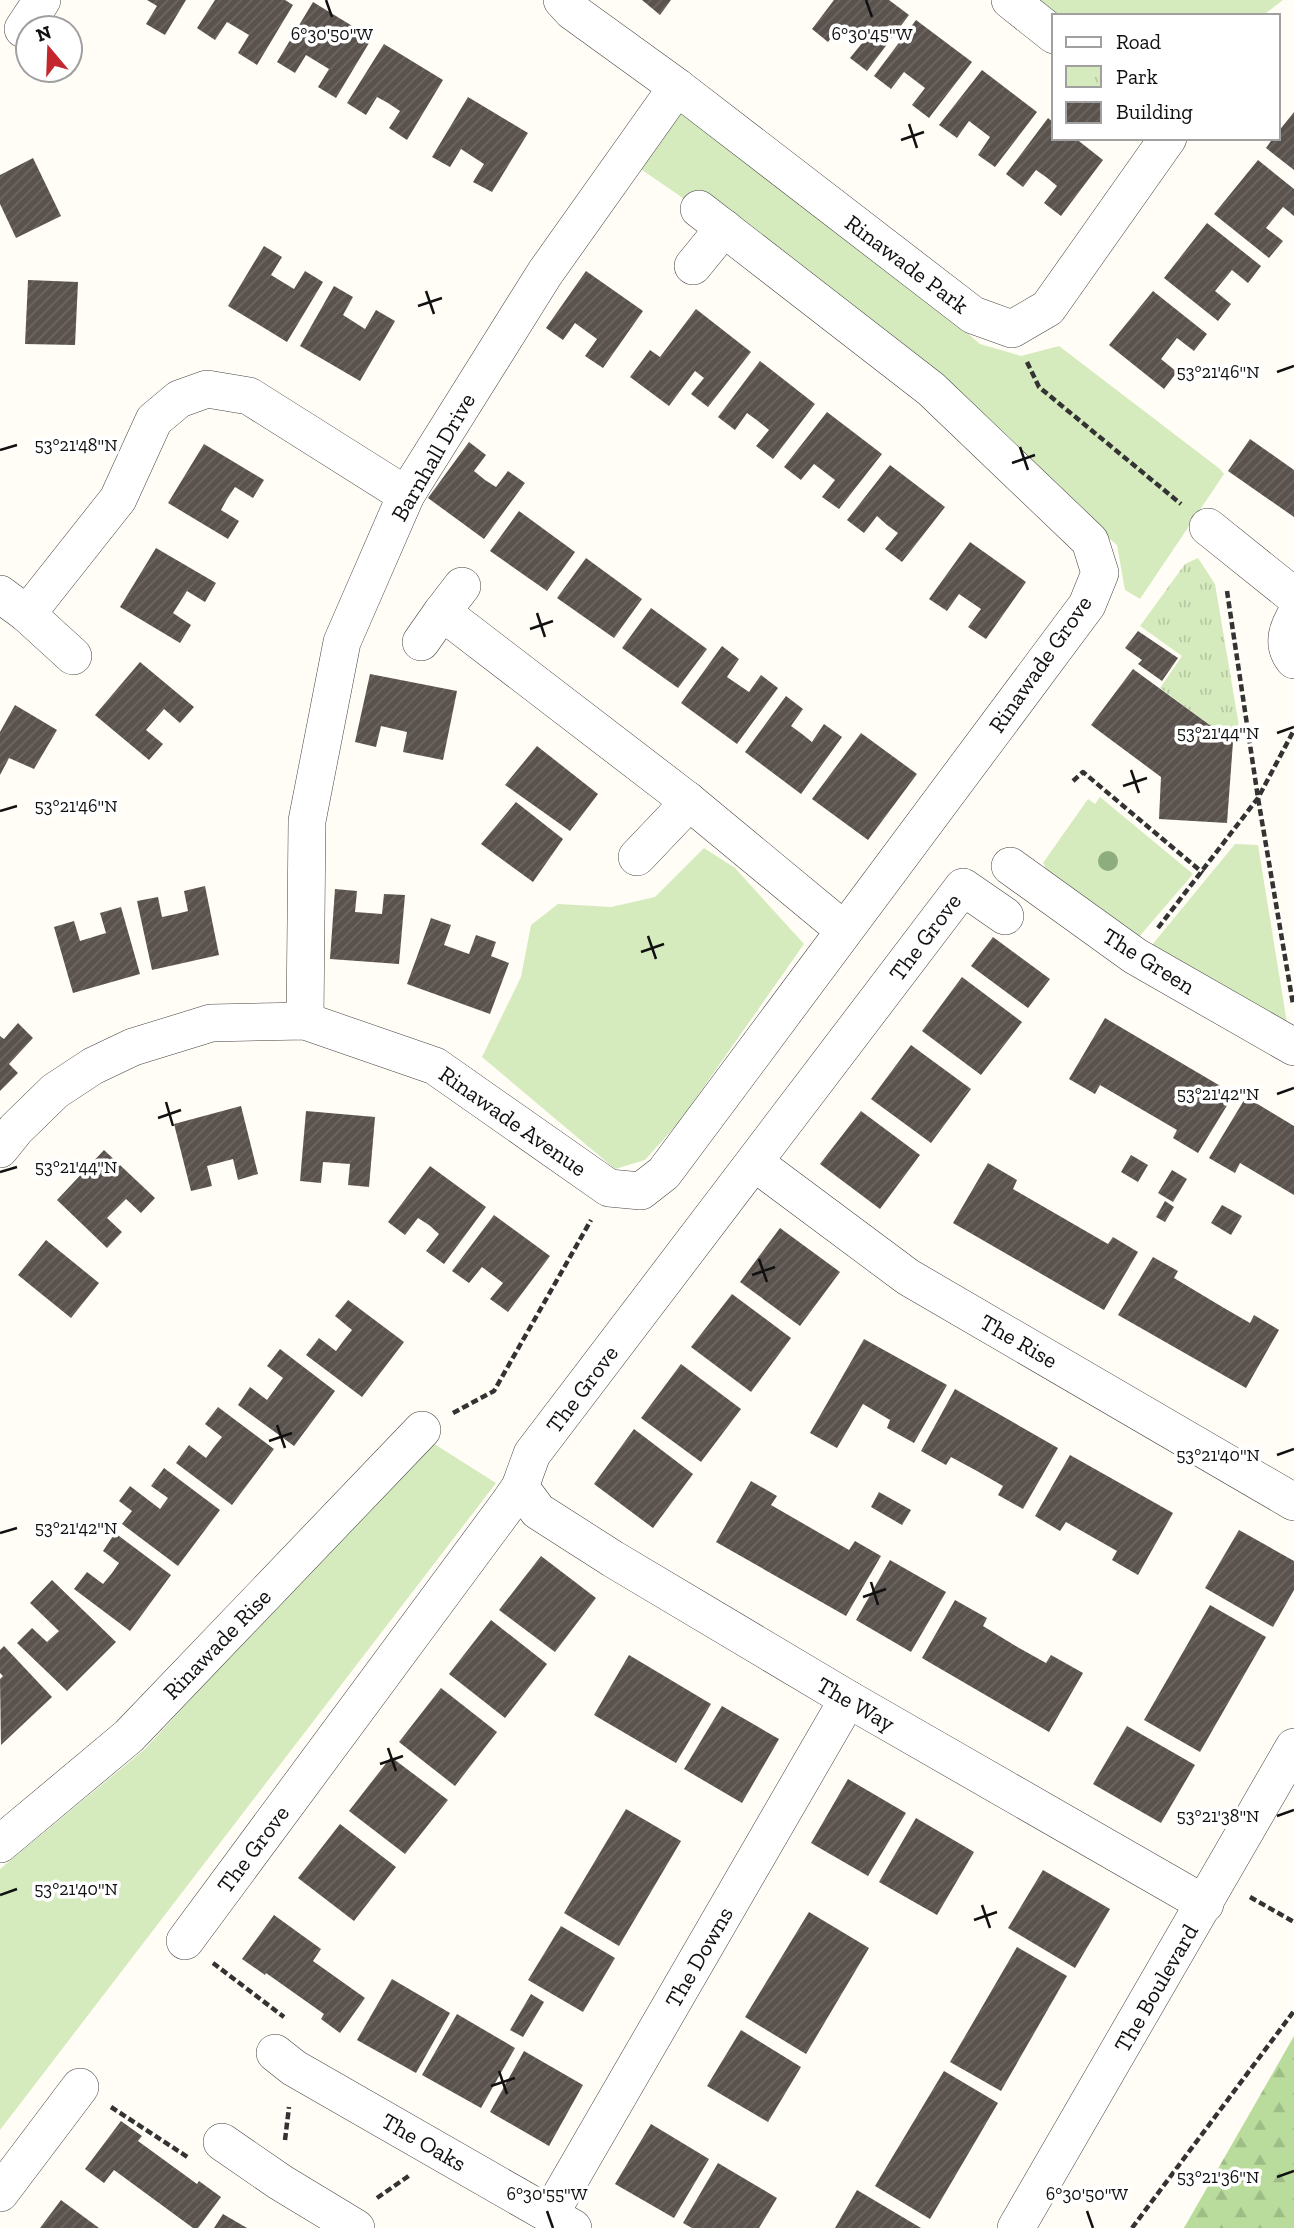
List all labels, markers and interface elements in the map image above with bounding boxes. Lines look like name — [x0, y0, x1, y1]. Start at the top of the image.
north arrow — [14, 14, 84, 84]
legend — [1052, 14, 1280, 140]
text: N — [33, 20, 54, 47]
text: 6°30'50"W — [291, 23, 373, 45]
text: 6°30'45"W — [831, 23, 913, 45]
text: Road — [1116, 29, 1162, 54]
text: Park — [1116, 64, 1158, 89]
text: Building — [1116, 99, 1193, 124]
street label: Rinawade Park — [840, 208, 974, 320]
text: 53°21'46"N — [1177, 361, 1259, 383]
street label: Barnhall Drive — [385, 388, 481, 526]
text: 53°21'48"N — [34, 434, 118, 456]
street label: Rinawade Grove — [982, 590, 1098, 738]
text: 53°21'44"N — [1177, 722, 1259, 744]
text: 53°21'46"N — [35, 795, 117, 817]
street label: The Grove — [883, 888, 967, 986]
street label: The Green — [1098, 922, 1200, 1000]
street label: Rinawade Avenue — [434, 1060, 592, 1182]
text: 53°21'42"N — [1177, 1083, 1259, 1105]
text: 53°21'44"N — [35, 1156, 117, 1178]
street label: The Rise — [975, 1308, 1063, 1374]
street label: The Grove — [540, 1340, 624, 1438]
text: 53°21'40"N — [1176, 1444, 1260, 1466]
text: 53°21'42"N — [35, 1517, 117, 1539]
street label: Rinawade Rise — [157, 1583, 277, 1705]
street label: The Way — [812, 1671, 900, 1738]
street label: The Grove — [211, 1800, 295, 1898]
text: 53°21'38"N — [1177, 1805, 1259, 1827]
text: 53°21'40"N — [34, 1878, 118, 1900]
street label: The Downs — [659, 1902, 739, 2012]
street label: The Boulevard — [1108, 1919, 1204, 2057]
street label: The Oaks — [377, 2107, 471, 2177]
text: 53°21'36"N — [1177, 2166, 1259, 2188]
text: 6°30'55"W — [506, 2183, 588, 2205]
text: 6°30'50"W — [1046, 2183, 1128, 2205]

